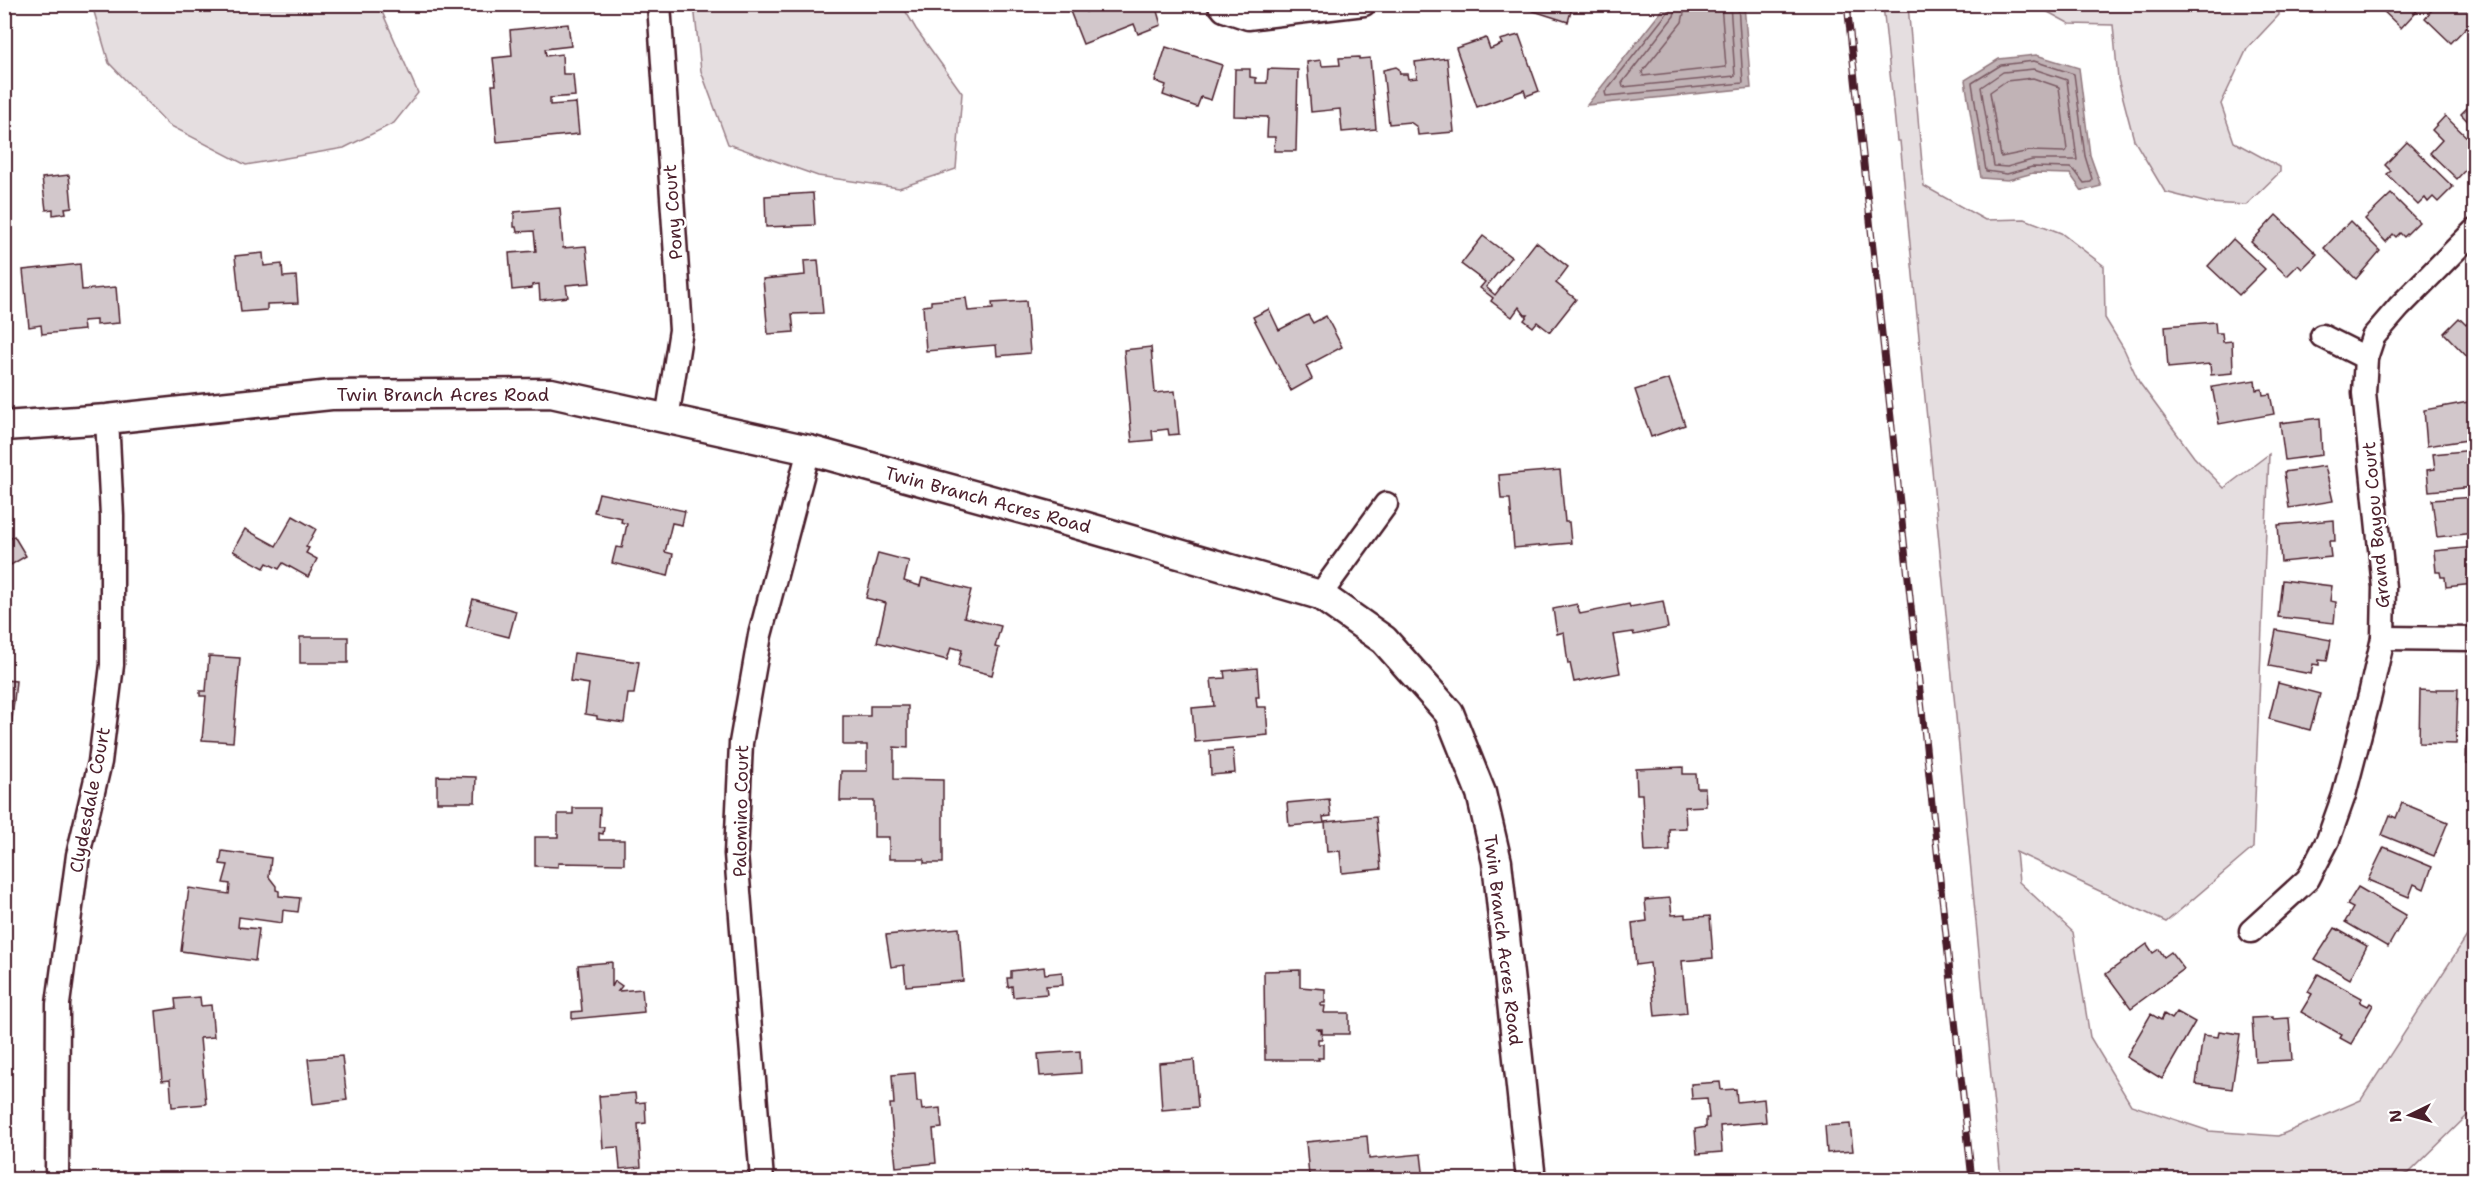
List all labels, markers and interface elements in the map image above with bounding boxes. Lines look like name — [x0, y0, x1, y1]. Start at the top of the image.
street label: Pony Court — [658, 163, 688, 261]
street label: Twin Branch Acres Road — [337, 383, 549, 407]
street label: Grand Bayou Court — [2357, 441, 2395, 609]
street label: Twin Branch Acres Road — [882, 461, 1094, 539]
street label: Clydesdale Court — [64, 725, 116, 875]
street label: Palomino Court — [728, 744, 754, 877]
street label: Twin Branch Acres Road — [1478, 833, 1528, 1047]
north arrow — [2380, 1085, 2440, 1145]
text: N — [2385, 1109, 2407, 1123]

